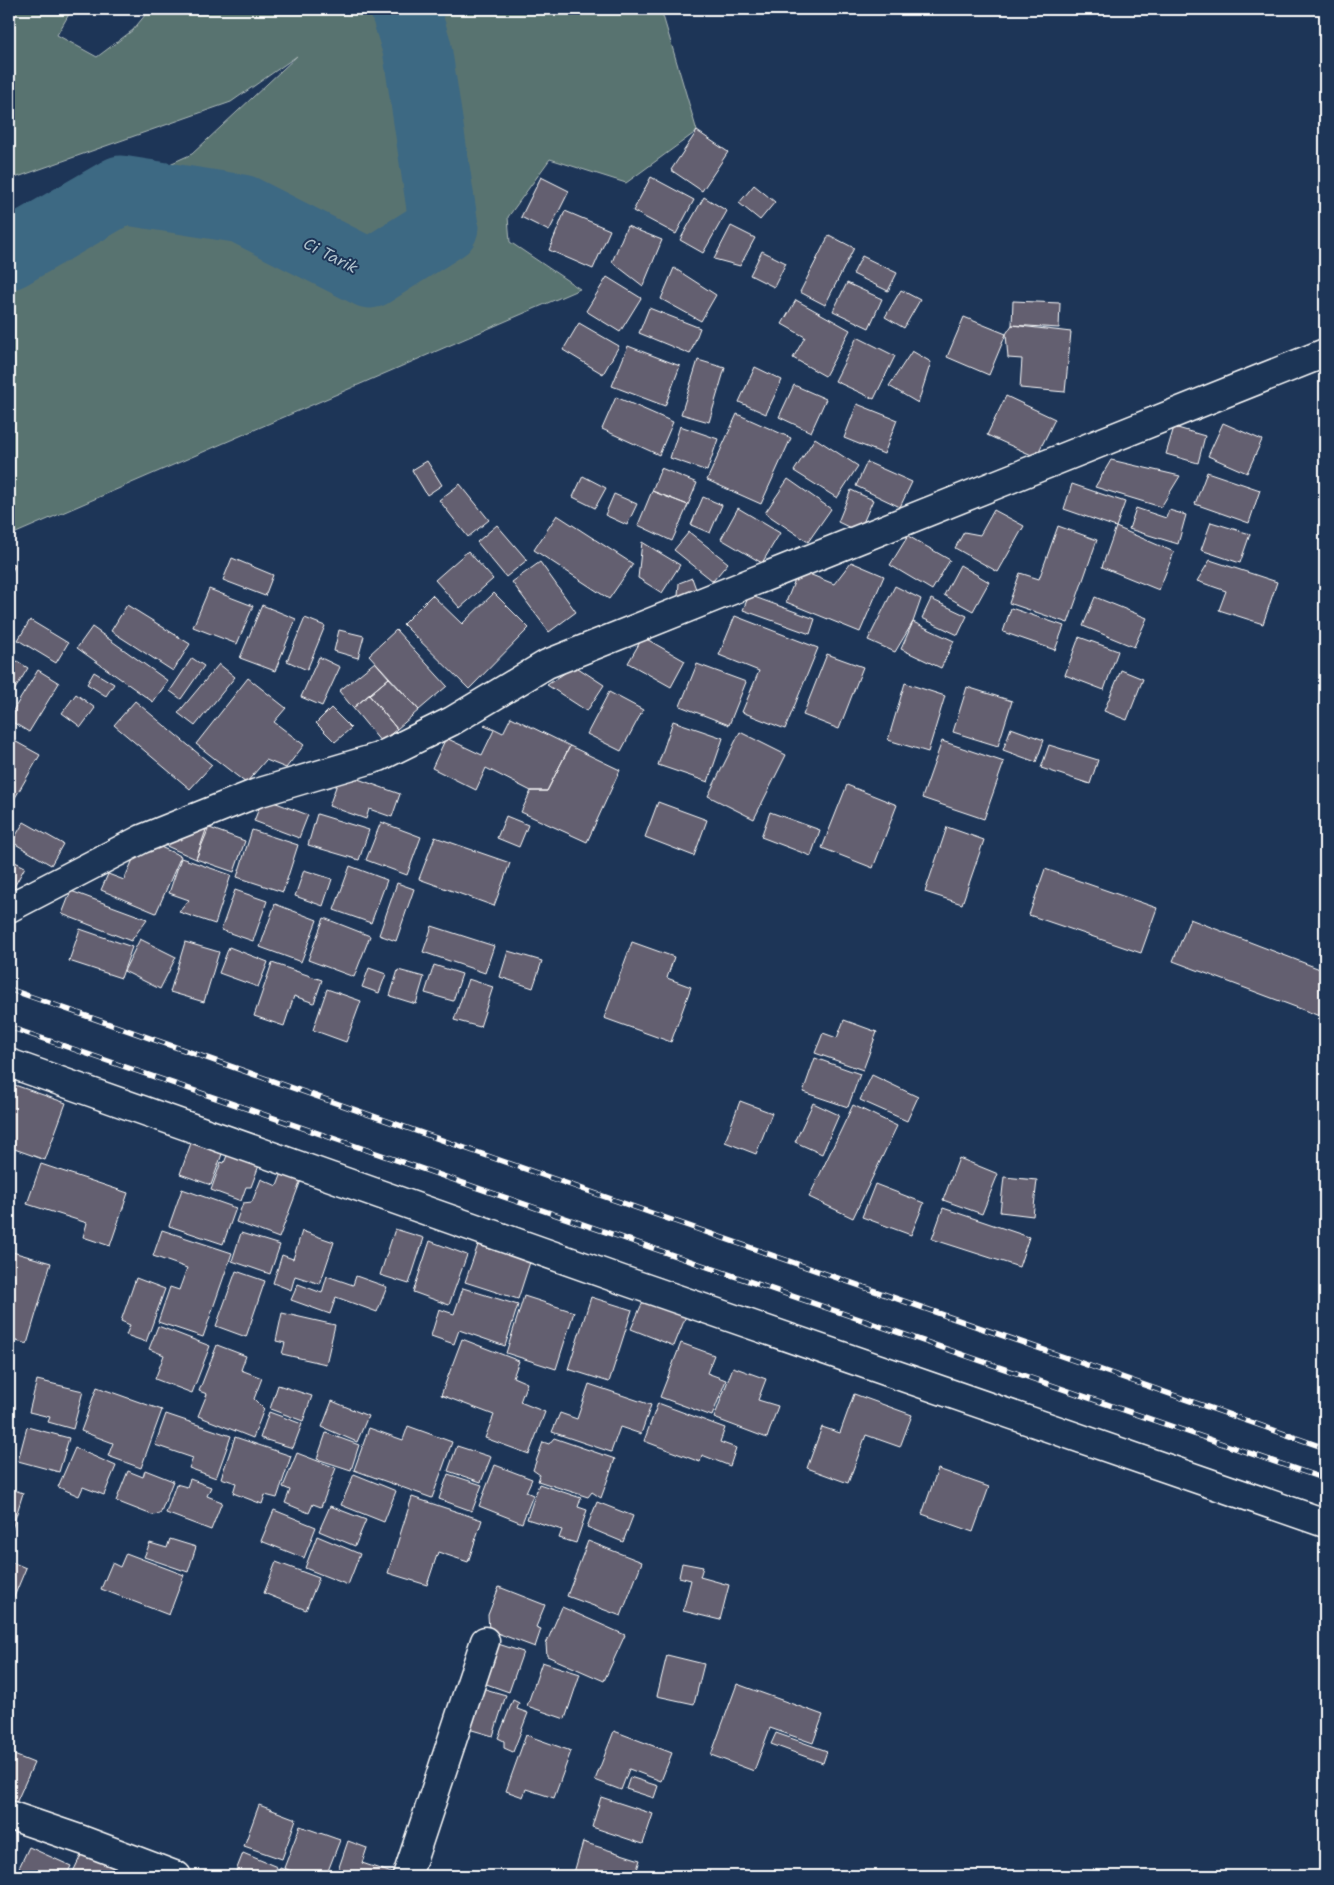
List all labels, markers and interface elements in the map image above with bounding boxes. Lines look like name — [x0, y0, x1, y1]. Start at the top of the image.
water label: Ci Tarik — [300, 233, 362, 278]

